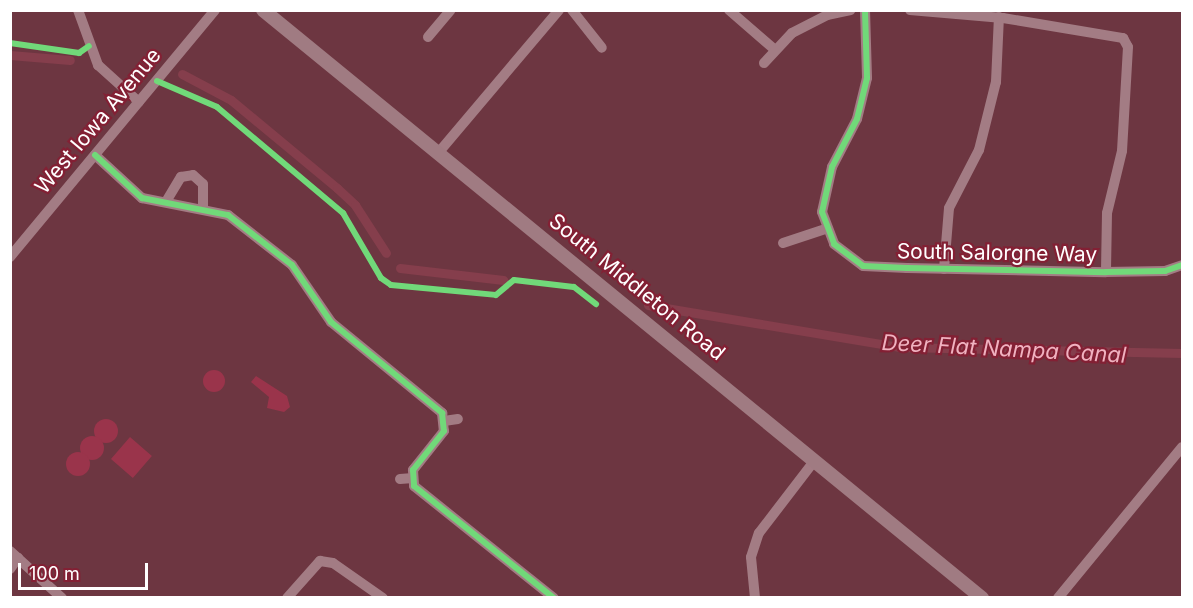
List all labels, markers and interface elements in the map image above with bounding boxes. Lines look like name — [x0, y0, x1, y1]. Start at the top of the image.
street label: West Iowa Avenue — [30, 43, 166, 199]
street label: South Middleton Road — [544, 208, 730, 366]
street label: South Salorgne Way — [897, 239, 1097, 267]
water label: Deer Flat Nampa Canal — [881, 329, 1127, 369]
scale bar — [21, 551, 152, 589]
text: 100 m — [29, 563, 80, 584]

